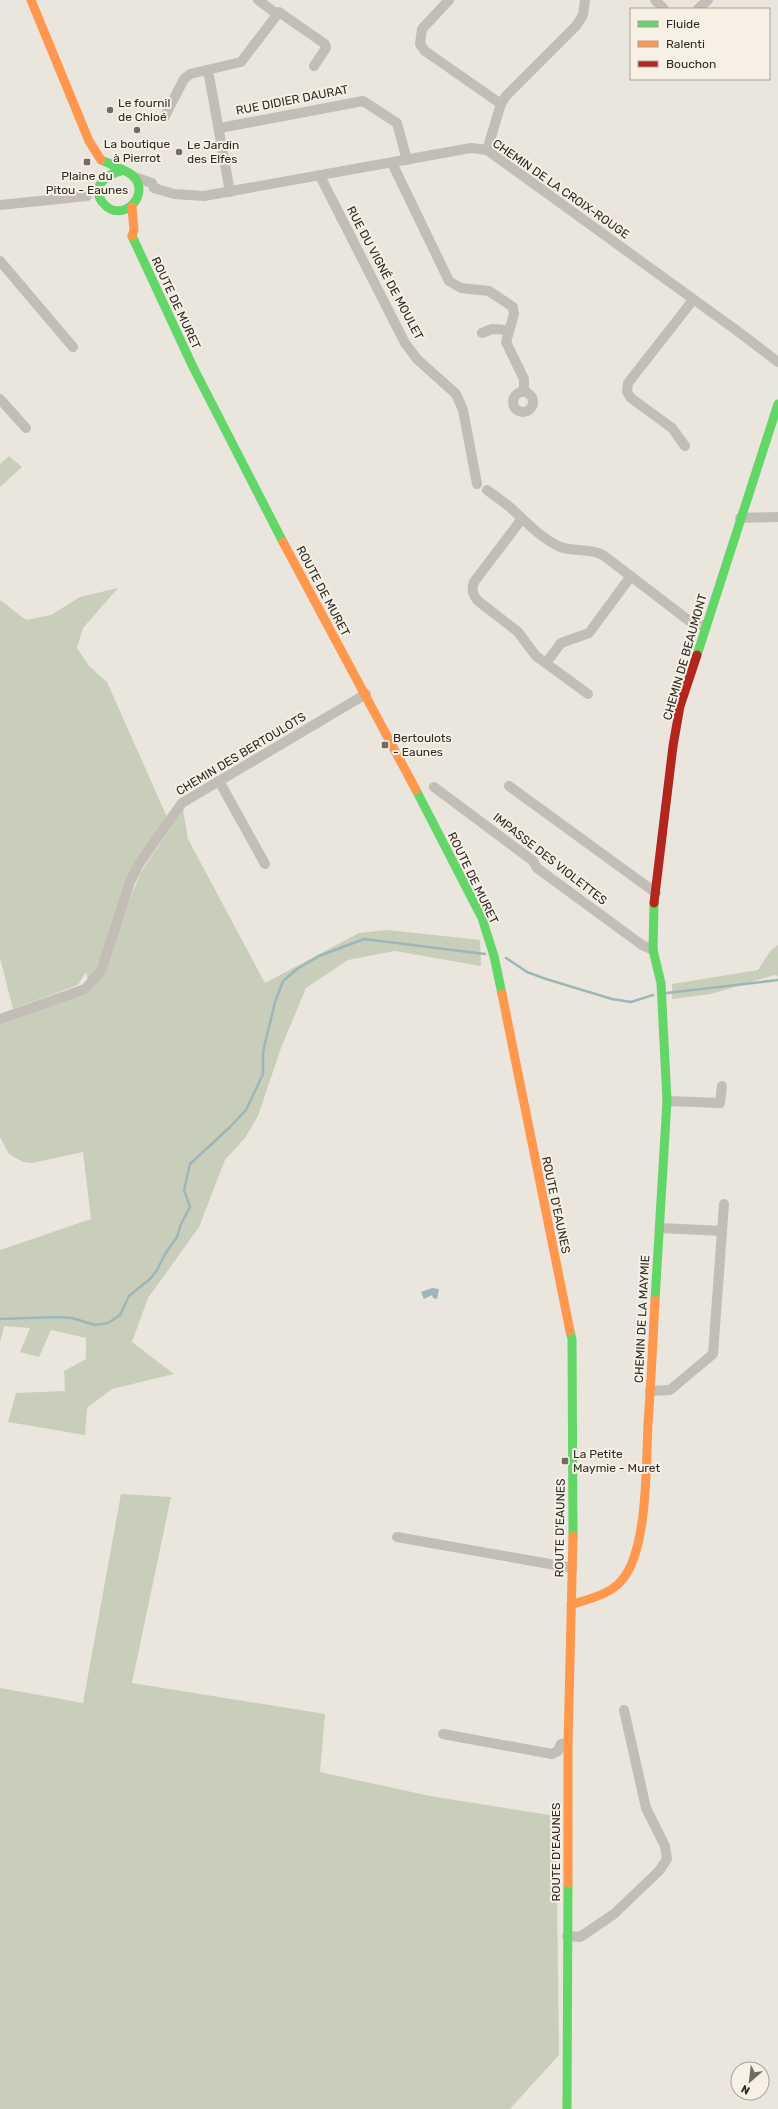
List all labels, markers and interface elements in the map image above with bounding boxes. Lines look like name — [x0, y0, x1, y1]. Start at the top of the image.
legend — [630, 8, 770, 80]
text: Fluide — [666, 17, 700, 31]
text: Ralenti — [666, 37, 705, 51]
text: Bouchon — [666, 57, 716, 71]
street label: RUE DIDIER DAURAT — [235, 82, 349, 118]
place label: Le fournil de Chloé — [118, 96, 170, 124]
marker: Le fournil de Chloé — [105, 105, 115, 115]
marker: La boutique à Pierrot — [132, 125, 142, 135]
street label: CHEMIN DE LA CROIX-ROUGE — [490, 136, 632, 242]
place label: La boutique à Pierrot — [104, 137, 170, 165]
place label: Le Jardin des Elfes — [187, 138, 239, 166]
marker: Le Jardin des Elfes — [174, 147, 184, 157]
marker: Plaine du Pitou - Eaunes — [82, 157, 92, 167]
place label: Plaine du Pitou - Eaunes — [46, 169, 128, 197]
street label: RUE DU VIGNÉ DE MOULET — [344, 204, 426, 342]
street label: ROUTE DE MURET — [149, 255, 204, 351]
street label: ROUTE DE MURET — [293, 544, 353, 638]
street label: CHEMIN DE BEAUMONT — [660, 592, 710, 722]
street label: CHEMIN DES BERTOULOTS — [173, 710, 309, 798]
place label: Bertoulots - Eaunes — [393, 731, 452, 759]
marker: Bertoulots - Eaunes — [380, 740, 390, 750]
street label: IMPASSE DES VIOLETTES — [490, 810, 610, 908]
street label: ROUTE DE MURET — [445, 830, 501, 926]
street label: ROUTE D'EAUNES — [539, 1155, 573, 1255]
street label: CHEMIN DE LA MAYMIE — [632, 1255, 652, 1383]
place label: La Petite Maymie - Muret — [573, 1447, 660, 1475]
marker: La Petite Maymie - Muret — [560, 1456, 570, 1466]
street label: ROUTE D'EAUNES — [552, 1478, 568, 1578]
street label: ROUTE D'EAUNES — [549, 1802, 563, 1902]
north arrow — [730, 2061, 770, 2101]
text: N — [739, 2082, 752, 2097]

